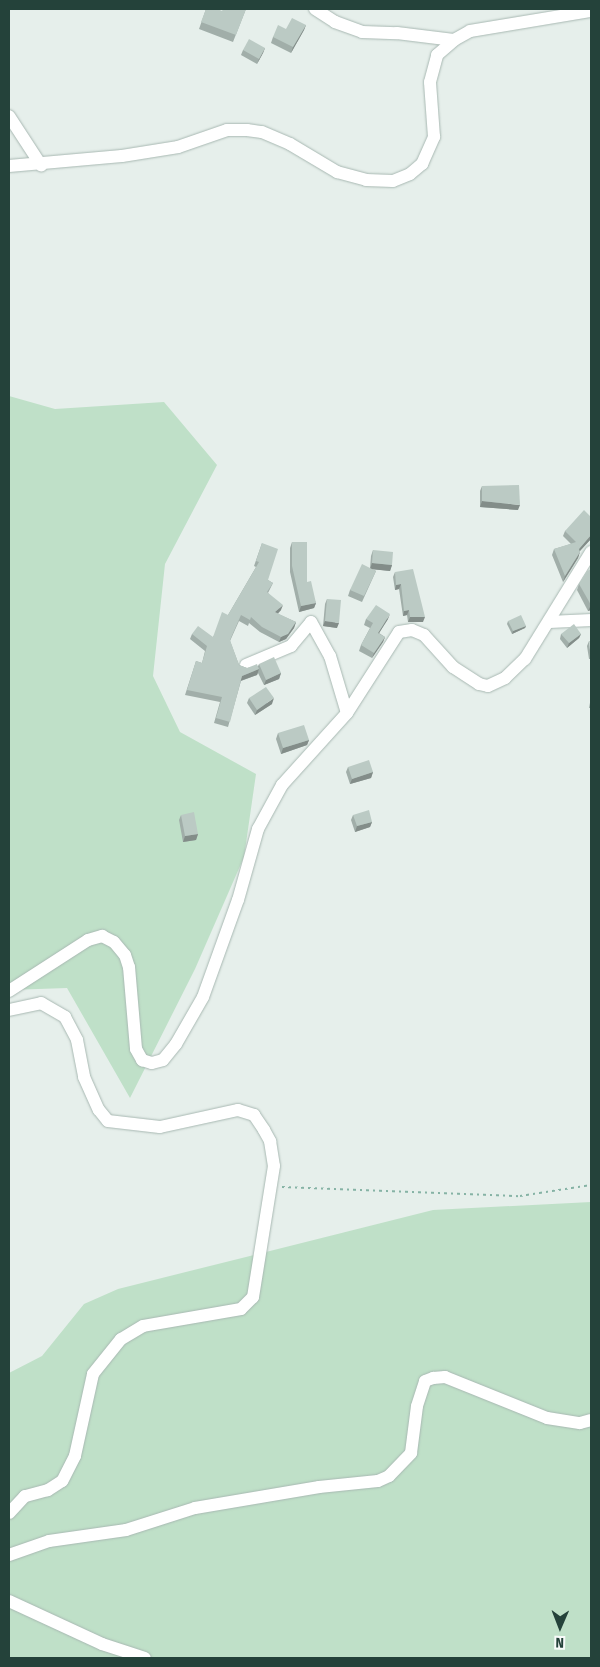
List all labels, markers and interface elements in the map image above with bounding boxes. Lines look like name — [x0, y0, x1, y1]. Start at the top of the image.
north arrow — [535, 1602, 585, 1652]
text: N — [555, 1634, 564, 1651]

